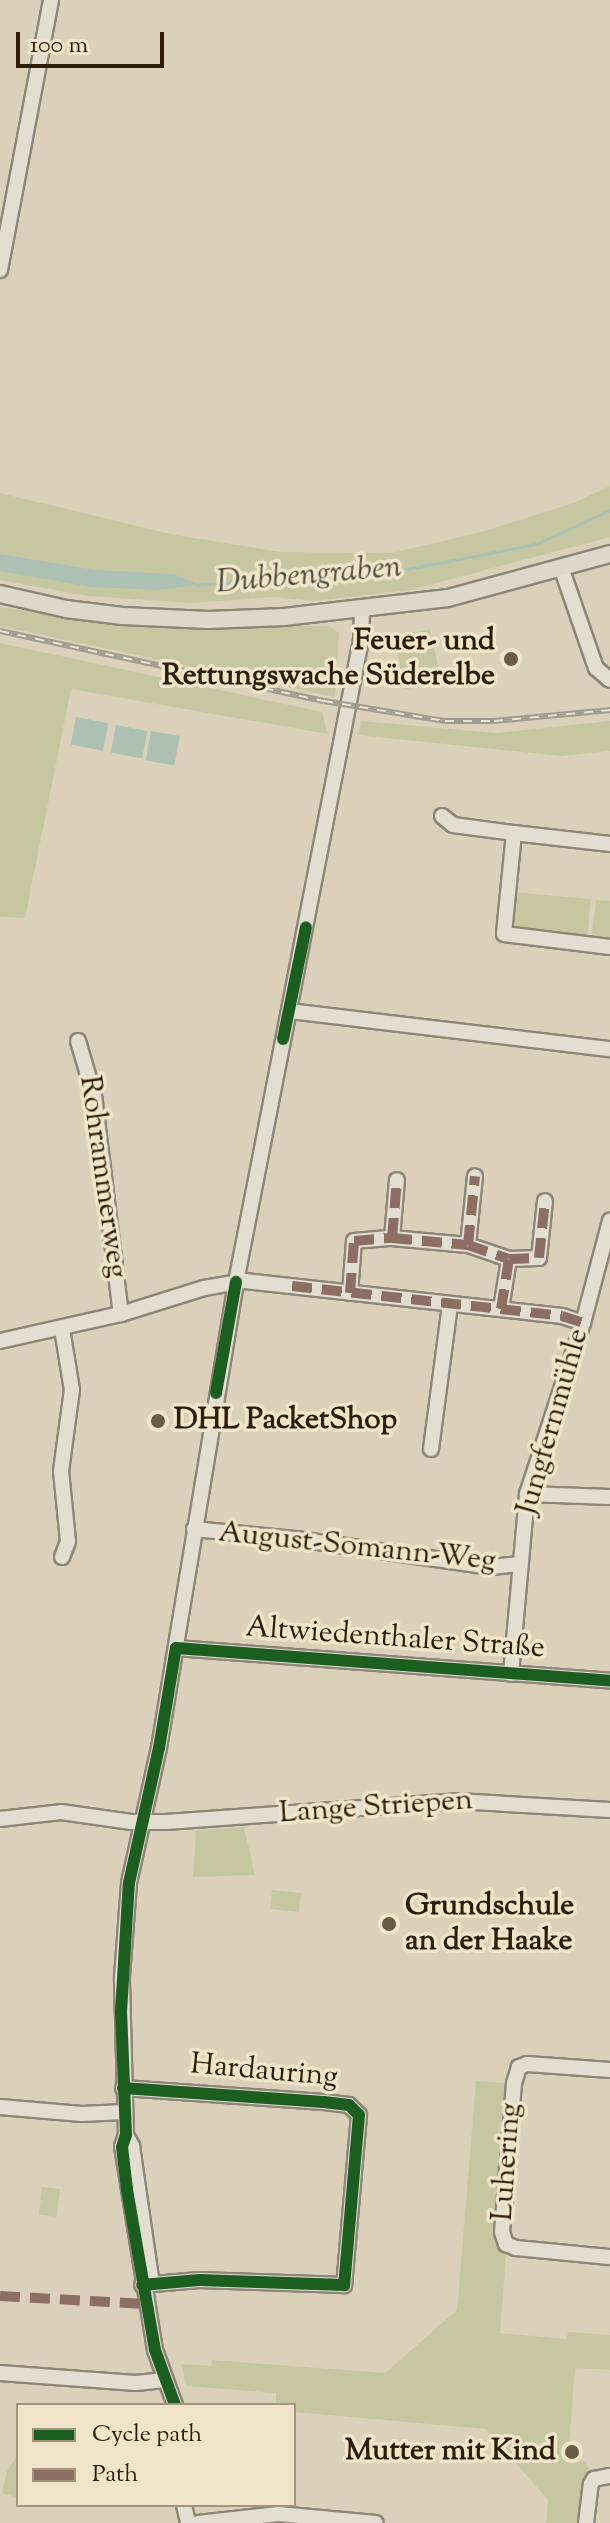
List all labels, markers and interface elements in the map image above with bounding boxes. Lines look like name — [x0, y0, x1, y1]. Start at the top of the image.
scale bar — [20, 16, 168, 66]
text: 100 m — [30, 29, 88, 63]
water label: Dubbengraben — [215, 549, 403, 603]
place label: Feuer- und Rettungswache Süderelbe — [162, 624, 495, 694]
marker: Feuer- und Rettungswache Süderelbe — [502, 650, 520, 668]
street label: Rohrammerweg — [70, 1073, 134, 1281]
street label: Jungfernmühle — [510, 1325, 598, 1519]
place label: DHL PacketShop — [174, 1403, 397, 1439]
marker: DHL PacketShop — [149, 1412, 167, 1430]
street label: August-Somann-Weg — [217, 1516, 497, 1580]
street label: Altwiedenthaler Straße — [244, 1611, 546, 1667]
street label: Lange Striepen — [278, 1783, 474, 1833]
place label: Grundschule an der Haake — [405, 1889, 574, 1960]
marker: Grundschule an der Haake — [380, 1915, 398, 1933]
street label: Hardauring — [189, 2048, 339, 2096]
street label: Luhering — [486, 2102, 530, 2222]
legend — [16, 2403, 296, 2507]
text: Cycle path — [92, 2418, 202, 2452]
place label: Mutter mit Kind — [345, 2434, 556, 2470]
marker: Mutter mit Kind — [563, 2443, 581, 2461]
text: Path — [92, 2458, 138, 2492]

